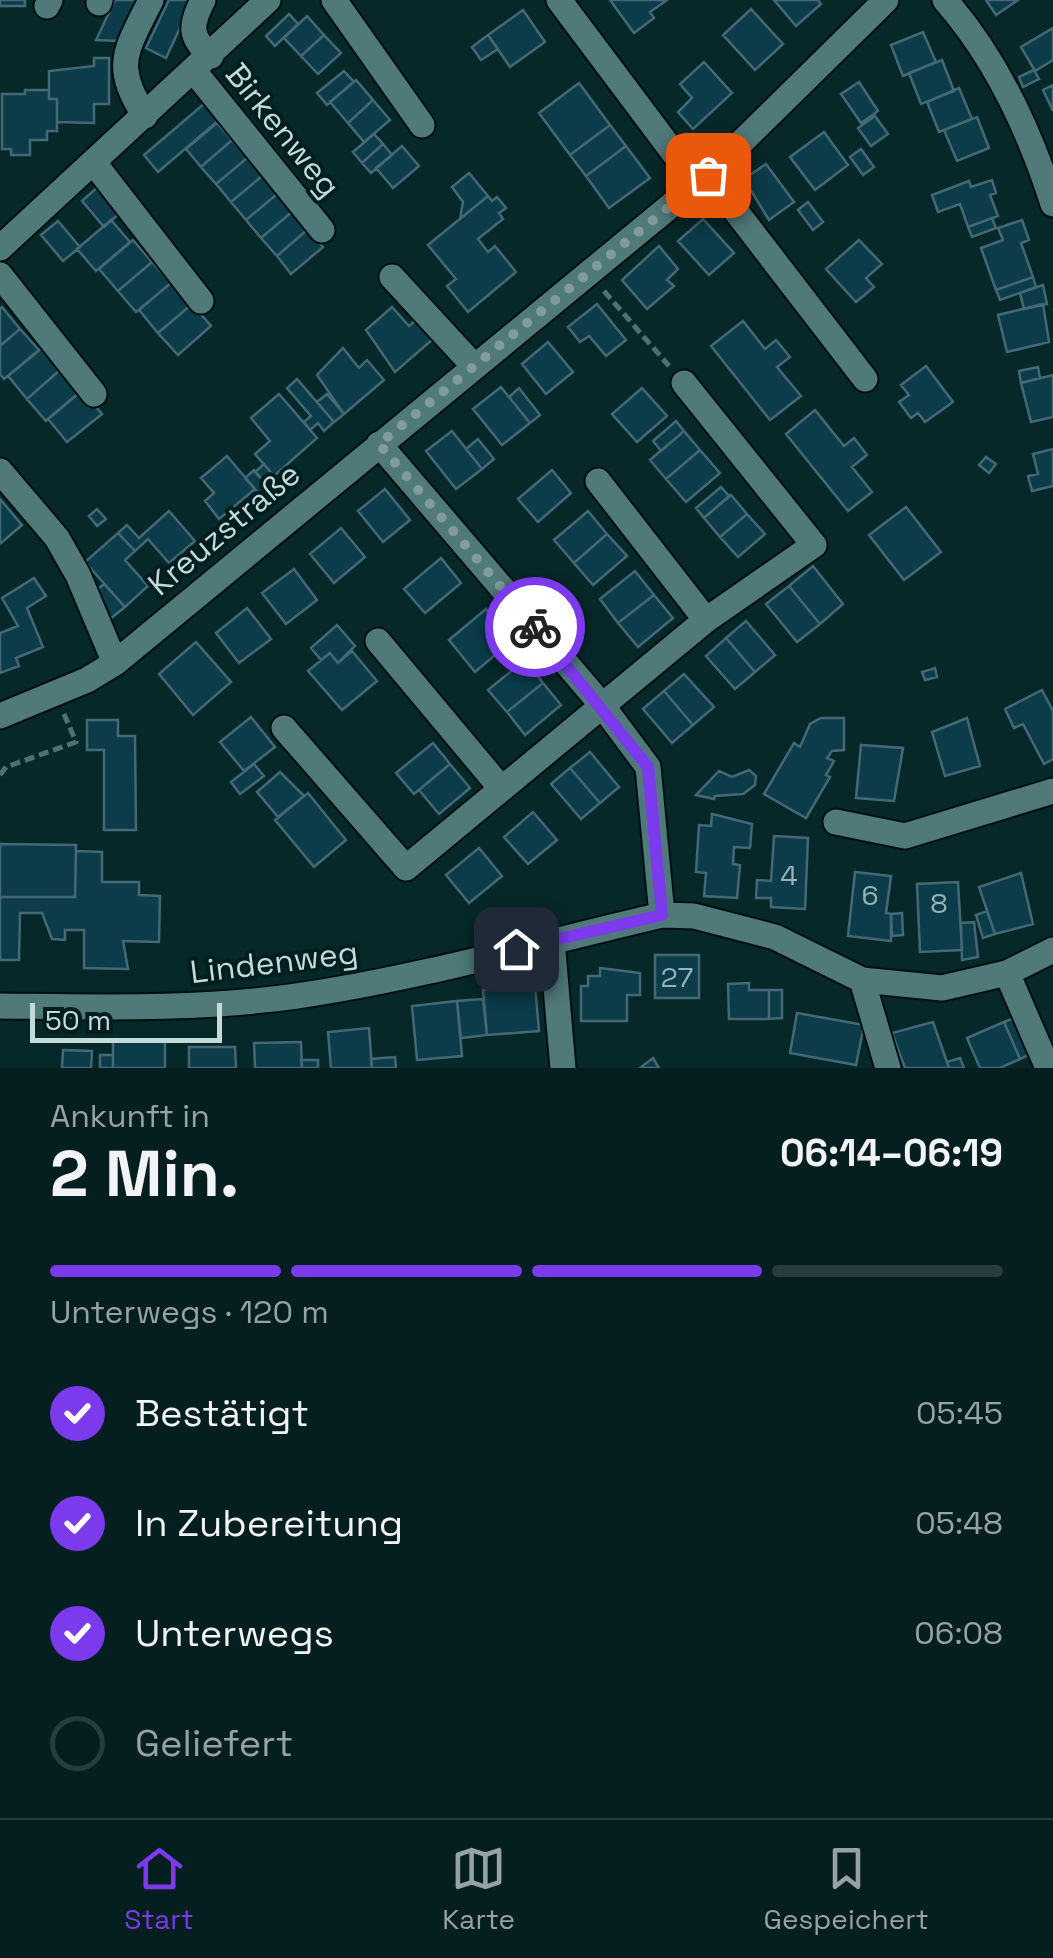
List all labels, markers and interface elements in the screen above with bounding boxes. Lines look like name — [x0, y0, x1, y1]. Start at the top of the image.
street label: Birkenweg — [217, 55, 349, 205]
pin — [666, 133, 751, 218]
icon: bag — [681, 148, 736, 203]
street label: Kreuzstraße — [140, 454, 308, 604]
courier — [485, 577, 585, 677]
icon: bike — [508, 600, 563, 655]
house number: 4 — [780, 857, 798, 893]
house number: 6 — [861, 877, 879, 913]
house number: 8 — [930, 885, 948, 921]
pin — [474, 907, 559, 992]
icon: home — [489, 922, 544, 977]
street label: Lindenweg — [188, 932, 360, 992]
house number: 27 — [661, 959, 693, 995]
scale bar — [30, 998, 222, 1042]
text: 50 m — [45, 1002, 111, 1038]
text: Ankunft in — [50, 1096, 210, 1136]
text: 06:14–06:19 — [780, 1129, 1003, 1177]
text: 2 Min. — [50, 1132, 239, 1215]
text: Unterwegs · 120 m — [50, 1292, 329, 1332]
icon: check — [50, 1386, 105, 1441]
text: Bestätigt — [135, 1389, 309, 1437]
text: 05:45 — [916, 1393, 1003, 1433]
icon: check — [50, 1496, 105, 1551]
text: In Zubereitung — [135, 1499, 403, 1547]
text: 05:48 — [915, 1503, 1003, 1543]
icon: check — [50, 1606, 105, 1661]
text: Unterwegs — [135, 1609, 334, 1657]
text: 06:08 — [914, 1613, 1003, 1653]
text: Geliefert — [135, 1719, 293, 1767]
tab: Start — [124, 1841, 194, 1937]
tab: Karte — [442, 1841, 515, 1937]
tab: Gespeichert — [764, 1841, 929, 1937]

